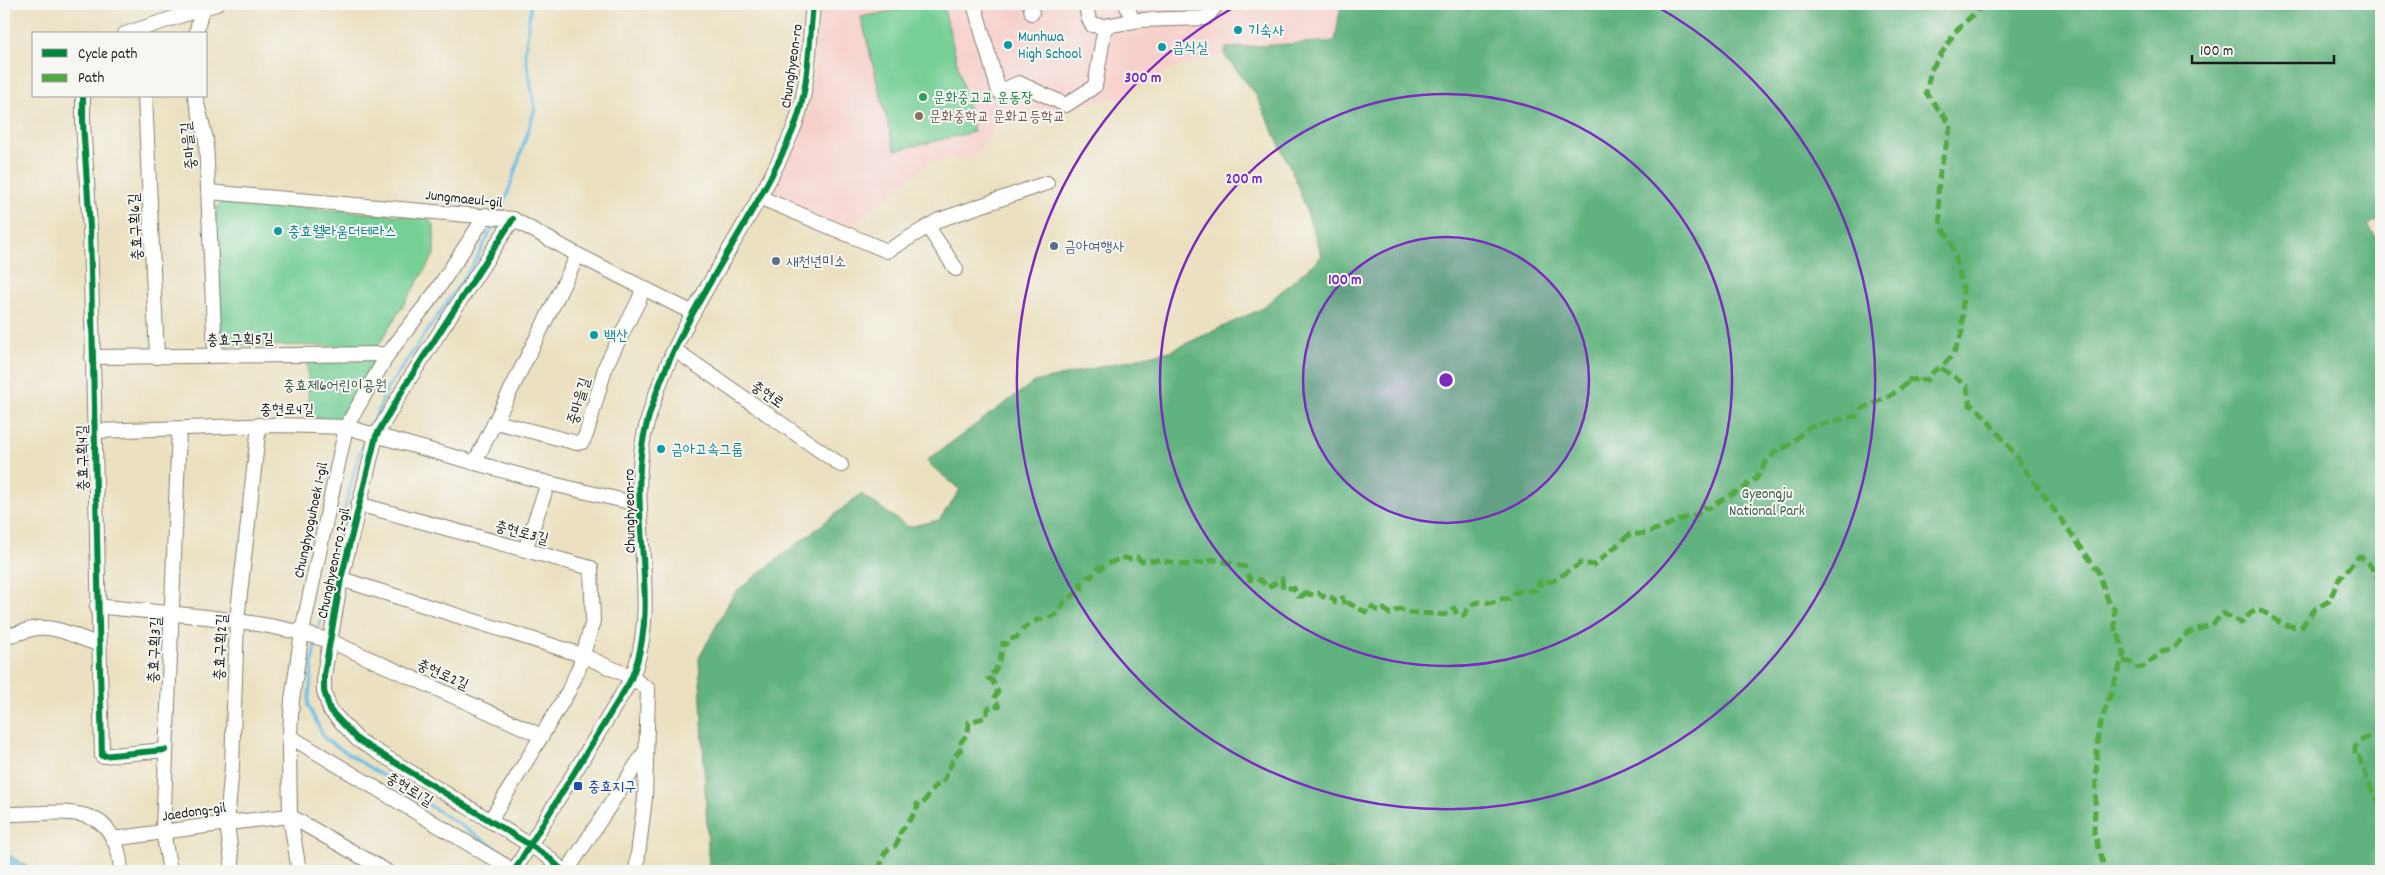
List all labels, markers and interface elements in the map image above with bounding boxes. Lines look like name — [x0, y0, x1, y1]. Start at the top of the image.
place label: 기숙사 — [1248, 21, 1284, 43]
street label: Chunghyeon-ro — [776, 22, 810, 110]
marker: 기숙사 — [1232, 24, 1244, 36]
place label: Munhwa High School — [1018, 27, 1082, 66]
legend — [32, 32, 208, 98]
scale bar — [2192, 32, 2335, 64]
place label: 급식실 — [1172, 38, 1208, 60]
marker: Munhwa High School — [1002, 39, 1014, 51]
marker: 급식실 — [1156, 41, 1168, 53]
text: 100 m — [2200, 41, 2233, 63]
text: Cycle path — [78, 44, 138, 66]
text: Path — [78, 68, 104, 90]
text: 300 m — [1125, 68, 1161, 90]
place label: 문화중고교 운동장 — [933, 88, 1033, 110]
marker: 문화중고교 운동장 — [917, 91, 929, 103]
place label: 문화중학교 문화고등학교 — [929, 107, 1065, 129]
marker: 문화중학교 문화고등학교 — [913, 110, 925, 122]
street label: 중마을길 — [176, 120, 204, 171]
text: 200 m — [1226, 169, 1262, 191]
street label: Jungmaeul-gil — [424, 185, 504, 215]
street label: 충효구획6길 — [124, 193, 150, 261]
place label: 충효웰라움더테라스 — [288, 222, 397, 244]
marker: 충효웰라움더테라스 — [272, 225, 284, 237]
place label: 금아여행사 — [1064, 237, 1124, 259]
marker: 금아여행사 — [1048, 240, 1060, 252]
place label: 새천년미소 — [786, 252, 846, 274]
marker: 새천년미소 — [770, 255, 782, 267]
text: 100 m — [1328, 270, 1362, 292]
place label: 백산 — [604, 326, 628, 348]
street label: 충효구획5길 — [206, 329, 274, 353]
marker: 백산 — [588, 329, 600, 341]
centre of rings — [1437, 371, 1455, 389]
street label: 중마을길 — [563, 375, 597, 428]
park label: 충효제6어린이공원 — [283, 376, 387, 398]
street label: 충현로 — [746, 376, 788, 415]
street label: 충현로4길 — [260, 400, 314, 422]
street label: 충효구획4길 — [72, 424, 96, 491]
place label: 금아고속그룹 — [671, 440, 743, 462]
marker: 금아고속그룹 — [655, 443, 667, 455]
street label: Chunghyoguhoek 1-gil — [289, 460, 335, 580]
street label: Chunghyeon-ro — [619, 468, 643, 554]
park label: Gyeongju National Park — [1729, 484, 1805, 523]
street label: Chunghyeon-ro 2-gil — [312, 506, 358, 621]
street label: 충현로3길 — [492, 516, 551, 552]
street label: 충효구획2길 — [209, 613, 235, 681]
street label: 충효구획3길 — [143, 616, 169, 684]
street label: 충현로2길 — [413, 655, 472, 697]
street label: 충현로1길 — [381, 768, 437, 813]
place label: 충효지구 — [588, 777, 636, 799]
marker: 충효지구 — [572, 780, 584, 792]
street label: Jaedong-gil — [161, 798, 228, 828]

